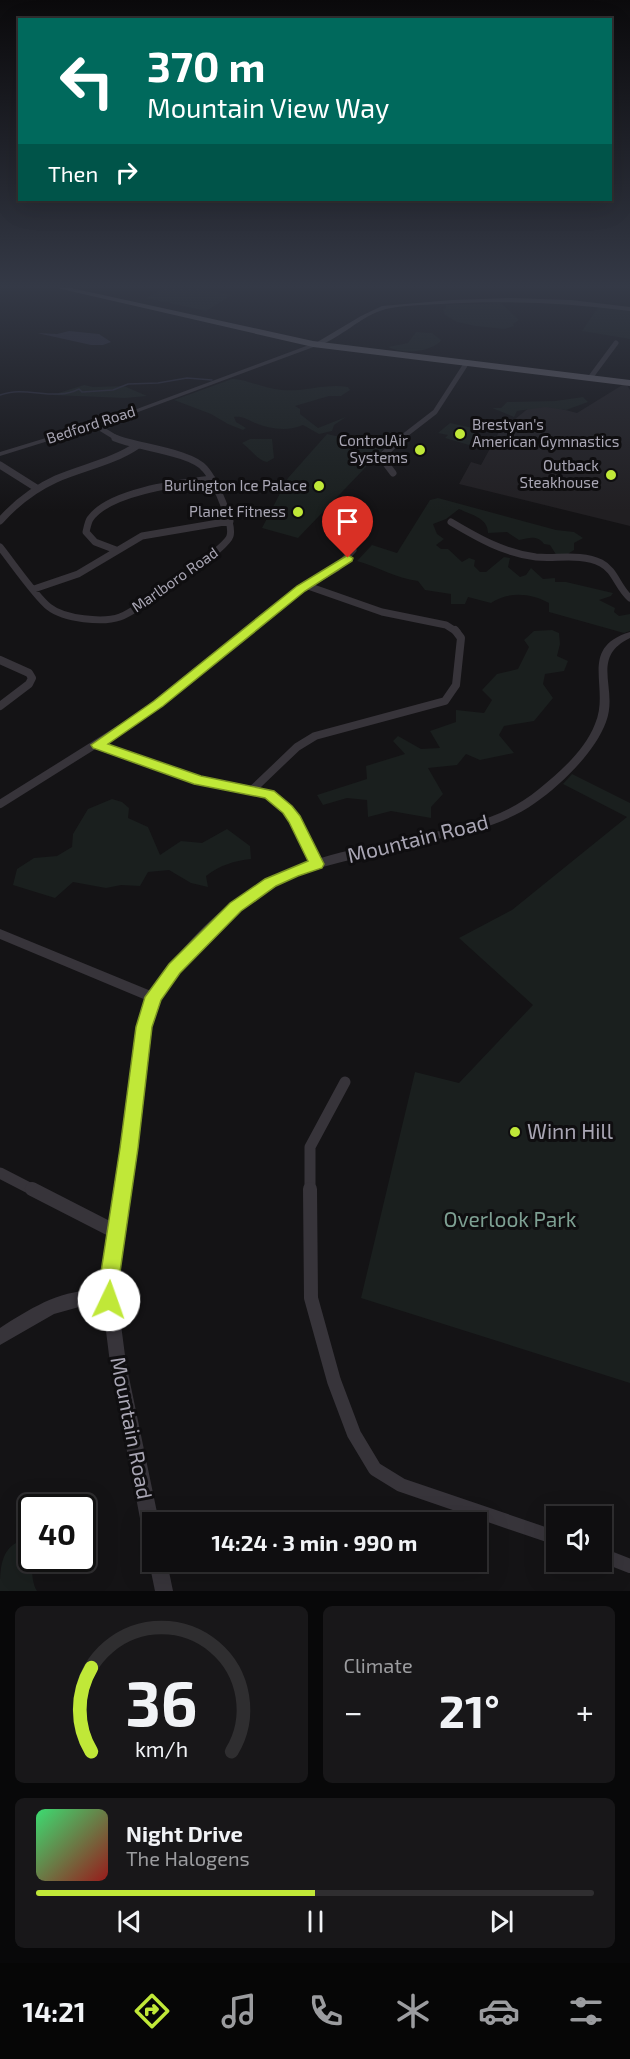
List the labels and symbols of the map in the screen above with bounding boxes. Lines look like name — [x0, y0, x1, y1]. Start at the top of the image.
street label: Bedford Road — [44, 401, 137, 447]
place label: Brestyan's American Gymnastics — [472, 415, 619, 450]
marker: Brestyan's American Gymnastics — [453, 427, 467, 441]
place label: ControlAir Systems — [339, 431, 408, 466]
marker: ControlAir Systems — [413, 443, 427, 457]
place label: Outback Steakhouse — [520, 456, 599, 491]
marker: Outback Steakhouse — [604, 468, 618, 482]
place label: Burlington Ice Palace — [164, 476, 307, 494]
marker: Burlington Ice Palace — [312, 479, 326, 493]
pin — [322, 496, 373, 558]
place label: Planet Fitness — [189, 502, 286, 520]
marker: Planet Fitness — [291, 505, 305, 519]
street label: Marlboro Road — [128, 543, 221, 616]
street label: Mountain Road — [345, 808, 491, 867]
place label: Winn Hill — [527, 1118, 614, 1143]
marker: Winn Hill — [508, 1125, 522, 1139]
park label: Overlook Park — [444, 1206, 577, 1231]
position arrow — [77, 1268, 141, 1332]
street label: Mountain Road — [106, 1354, 159, 1501]
speed limit sign: 40 — [18, 1494, 96, 1572]

